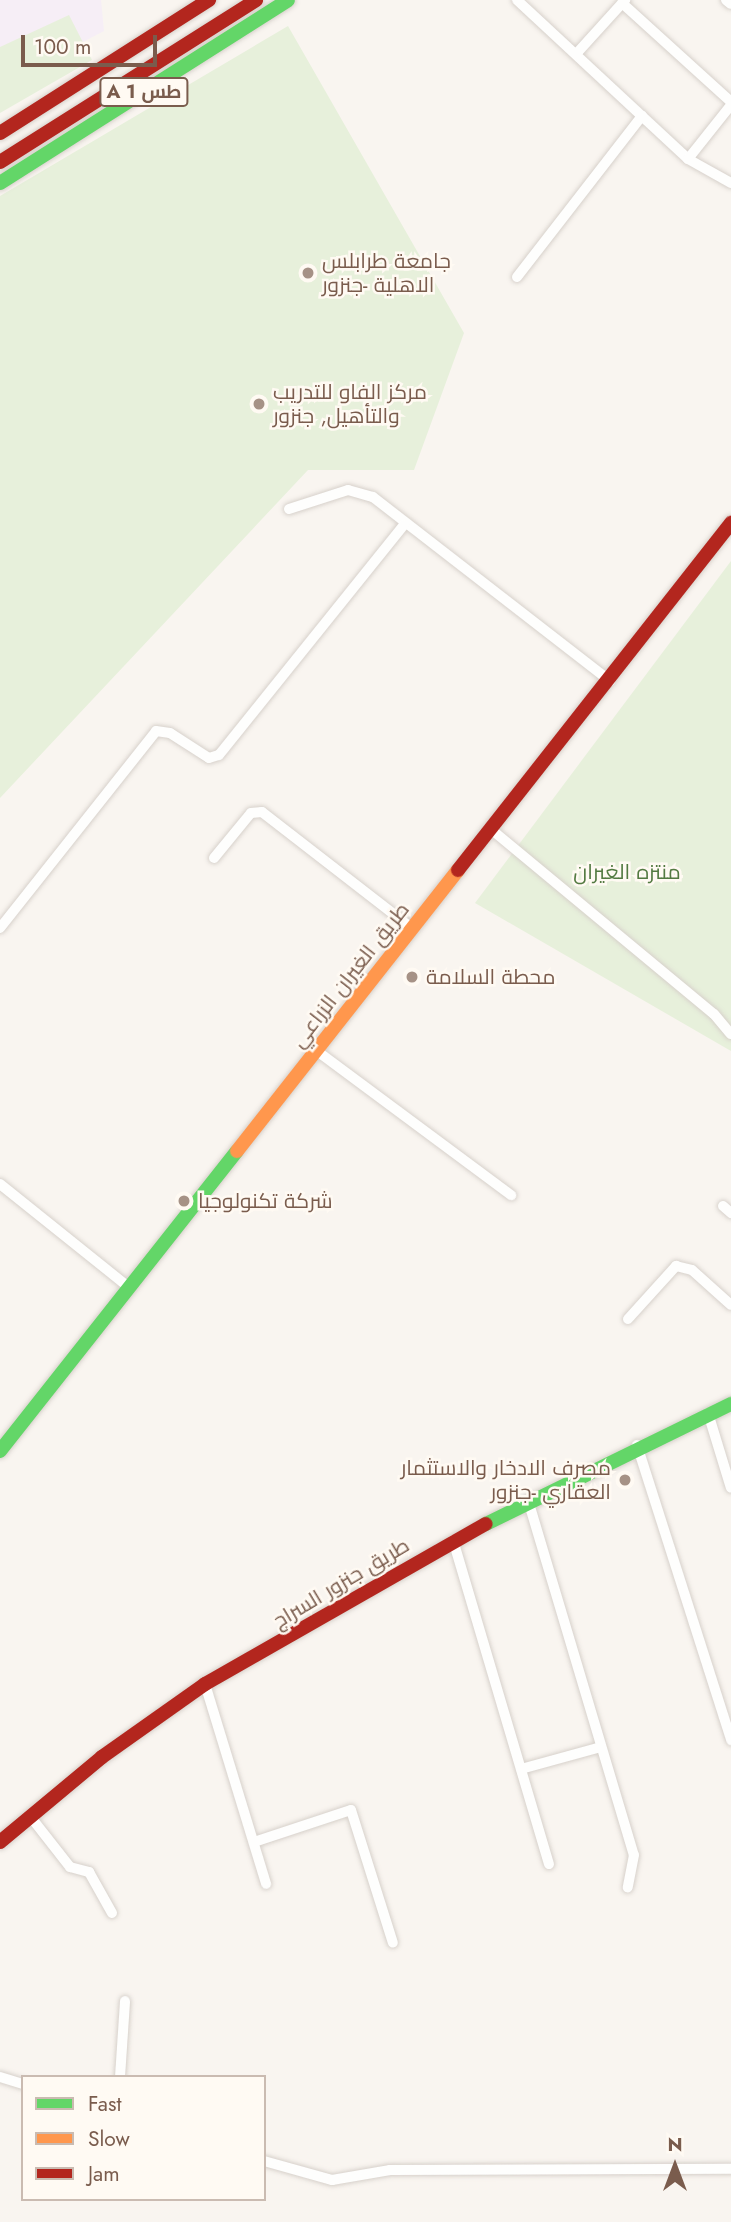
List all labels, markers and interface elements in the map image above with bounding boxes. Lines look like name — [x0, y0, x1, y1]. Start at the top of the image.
scale bar — [24, 21, 161, 65]
text: 100 m — [34, 32, 91, 62]
road number: A 1 طس — [99, 76, 190, 108]
place label: جامعة طرابلس الاهلية -جنزور — [322, 248, 451, 298]
marker: جامعة طرابلس الاهلية -جنزور — [300, 265, 316, 281]
place label: مركز الفاو للتدريب والتأهيل, جنزور — [273, 379, 427, 429]
marker: مركز الفاو للتدريب والتأهيل, جنزور — [251, 396, 267, 412]
park label: منتزه الغيران — [573, 859, 681, 885]
street label: طريق الغيران الزراعي — [285, 897, 415, 1053]
place label: محطة السلامة — [426, 964, 556, 990]
marker: محطة السلامة — [404, 969, 420, 985]
place label: شركة تكنولوجيا — [198, 1188, 333, 1214]
marker: شركة تكنولوجيا — [176, 1193, 192, 1209]
place label: مصرف الادخار والاستثمار العقاري -جنزور — [401, 1455, 611, 1505]
marker: مصرف الادخار والاستثمار العقاري -جنزور — [617, 1472, 633, 1488]
street label: طريق جنزور السراج — [268, 1532, 414, 1634]
legend — [21, 2075, 266, 2201]
text: Fast — [88, 2089, 121, 2119]
text: Slow — [88, 2124, 130, 2154]
north arrow — [640, 2131, 710, 2201]
text: N — [667, 2131, 683, 2158]
text: Jam — [88, 2159, 120, 2189]

